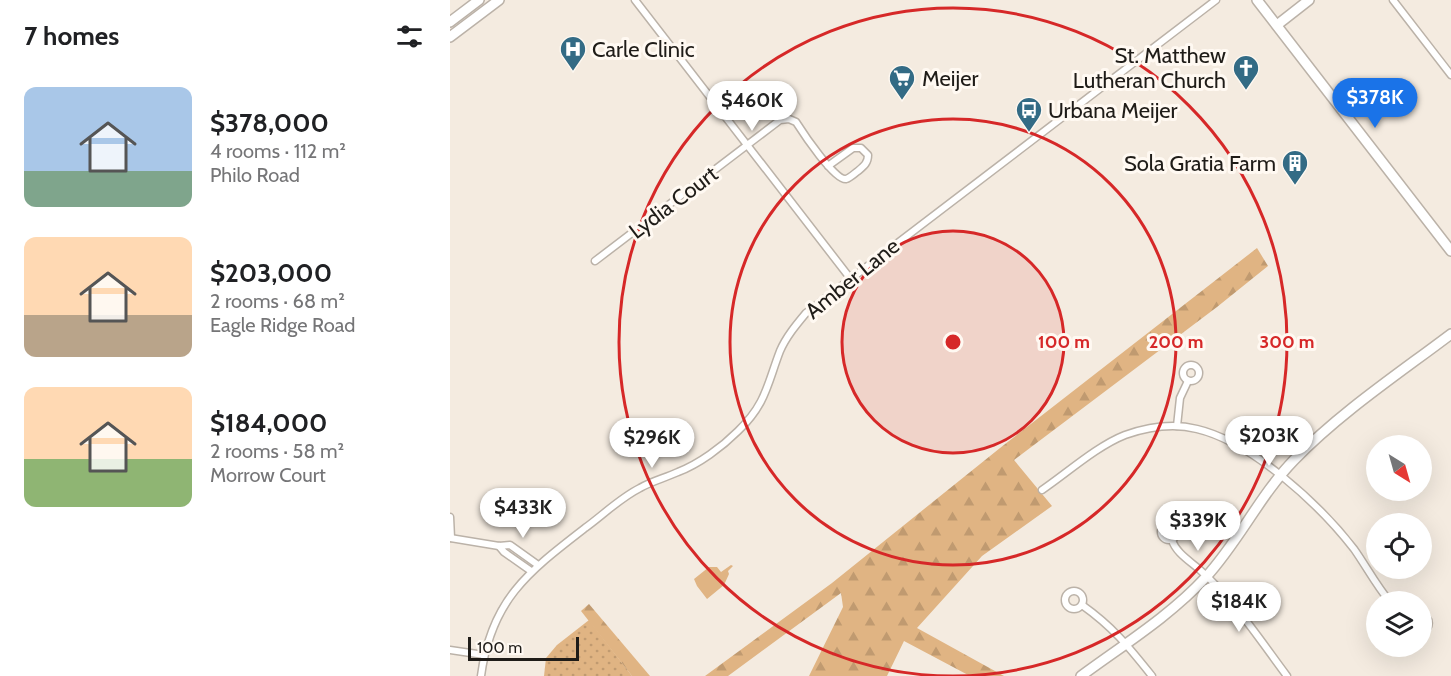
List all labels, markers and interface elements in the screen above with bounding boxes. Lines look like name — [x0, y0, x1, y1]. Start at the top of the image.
text: 7 homes — [24, 20, 119, 52]
icon: filters — [393, 20, 426, 53]
hospital icon: Carle Clinic — [558, 34, 588, 72]
place label: Carle Clinic — [592, 36, 695, 63]
place label: St. Matthew Lutheran Church — [1073, 42, 1226, 94]
church icon: St. Matthew Lutheran Church — [1231, 53, 1261, 91]
supermarket icon: Meijer — [887, 63, 917, 101]
place label: Meijer — [922, 65, 978, 92]
pin: $378K — [1333, 78, 1417, 129]
pin: $460K — [710, 81, 794, 132]
text: $378K — [1346, 85, 1404, 109]
text: $460K — [721, 88, 783, 112]
bus stop icon: Urbana Meijer — [1014, 95, 1044, 133]
place label: Urbana Meijer — [1048, 97, 1178, 124]
text: $378,000 — [210, 107, 329, 139]
icon: home — [72, 111, 144, 183]
text: 4 rooms · 112 m² — [210, 139, 346, 163]
building icon: Sola Gratia Farm — [1280, 148, 1310, 186]
place label: Sola Gratia Farm — [1124, 150, 1276, 177]
street label: Lydia Court — [624, 160, 723, 244]
text: Philo Road — [210, 163, 300, 187]
street label: Amber Lane — [800, 232, 905, 325]
text: $203,000 — [210, 257, 332, 289]
icon: home — [72, 261, 144, 333]
text: 2 rooms · 68 m² — [210, 289, 345, 313]
text: Eagle Ridge Road — [210, 313, 355, 337]
text: 100 m — [1038, 331, 1090, 353]
text: 200 m — [1149, 331, 1203, 353]
text: 300 m — [1260, 331, 1314, 353]
centre of rings — [943, 332, 963, 352]
text: $184,000 — [210, 407, 327, 439]
icon: home — [72, 411, 144, 483]
pin: $203K — [1227, 416, 1311, 467]
pin: $296K — [610, 418, 694, 469]
text: $203K — [1239, 423, 1299, 447]
text: $296K — [623, 425, 681, 449]
north arrow — [1366, 435, 1432, 501]
map controls — [1366, 435, 1432, 657]
text: 2 rooms · 58 m² — [210, 439, 344, 463]
text: Morrow Court — [210, 463, 326, 487]
pin: $433K — [481, 488, 565, 539]
text: $433K — [494, 495, 552, 519]
pin: $339K — [1156, 501, 1240, 552]
text: $339K — [1170, 508, 1226, 532]
button: locate — [1366, 513, 1432, 579]
pin: $184K — [1197, 582, 1281, 633]
text: $184K — [1211, 589, 1267, 613]
button: layers — [1366, 591, 1432, 657]
scale bar — [468, 634, 579, 662]
text: 100 m — [477, 638, 522, 657]

